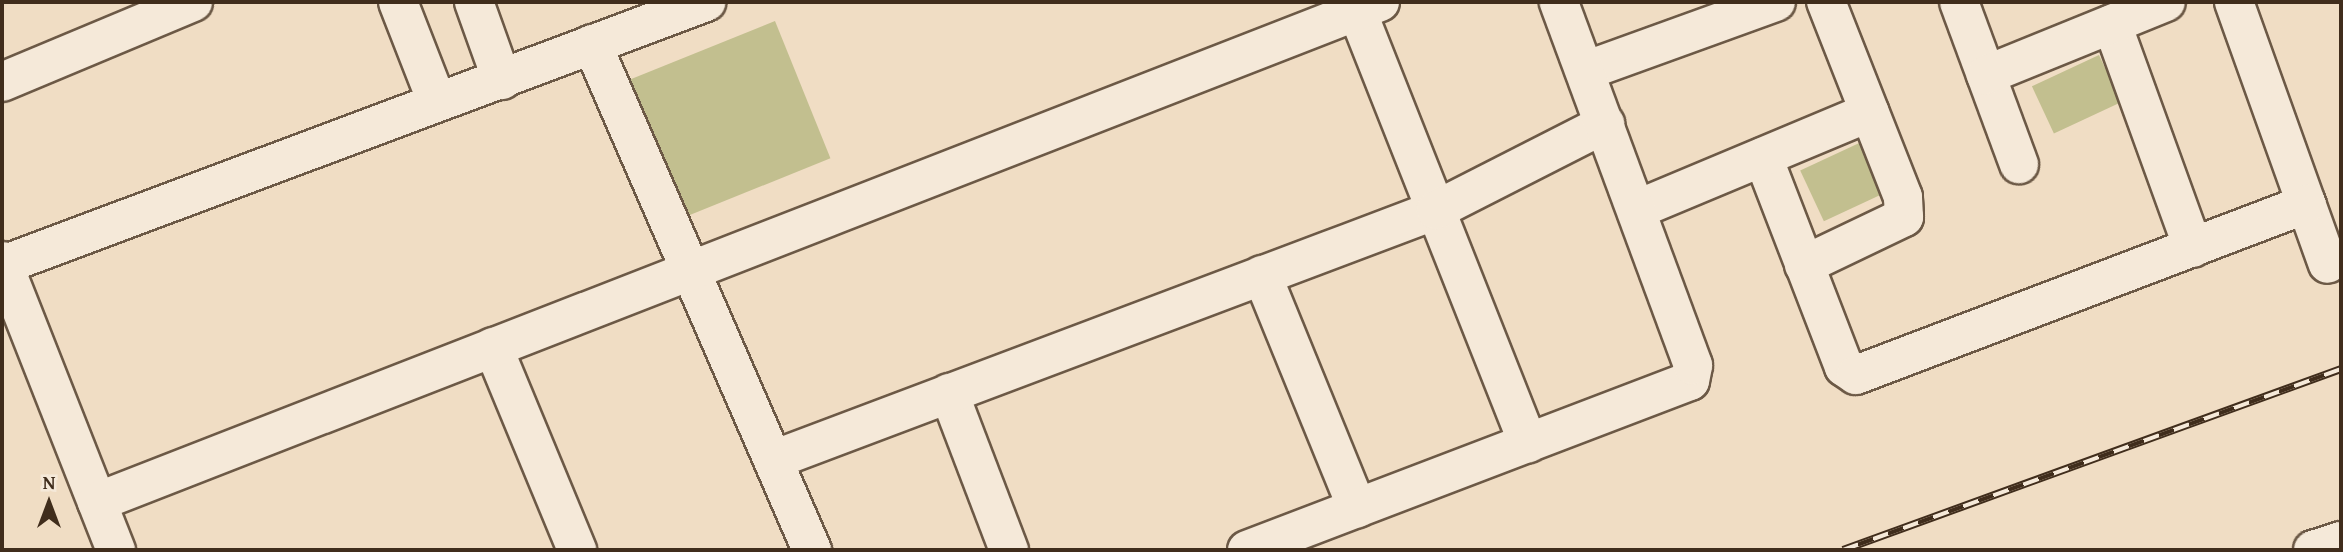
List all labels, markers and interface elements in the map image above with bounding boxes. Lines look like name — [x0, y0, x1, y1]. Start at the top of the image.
north arrow — [14, 468, 84, 538]
text: N — [43, 468, 55, 496]

